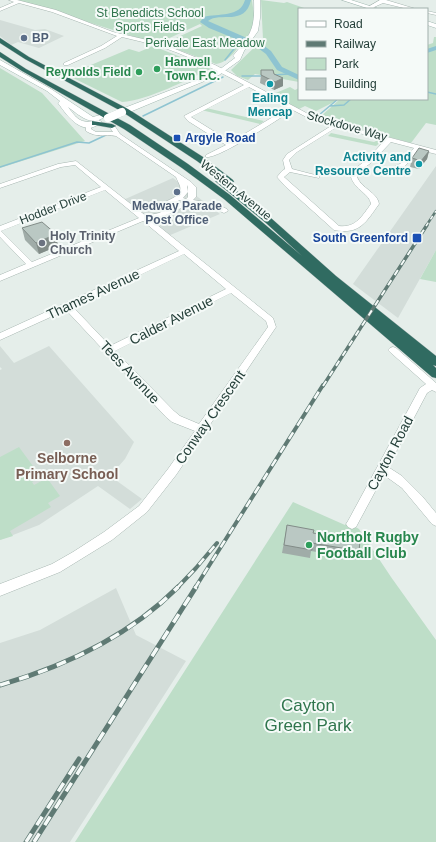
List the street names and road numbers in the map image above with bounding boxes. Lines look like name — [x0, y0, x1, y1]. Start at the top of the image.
street label: Stockdove Way — [305, 108, 389, 144]
street label: Western Avenue — [198, 157, 275, 223]
street label: Hodder Drive — [17, 189, 89, 227]
street label: Thames Avenue — [44, 265, 142, 323]
street label: Calder Avenue — [127, 292, 216, 348]
street label: Tees Avenue — [97, 337, 163, 407]
street label: Conway Crescent — [172, 367, 248, 467]
street label: Cayton Road — [364, 413, 416, 493]

